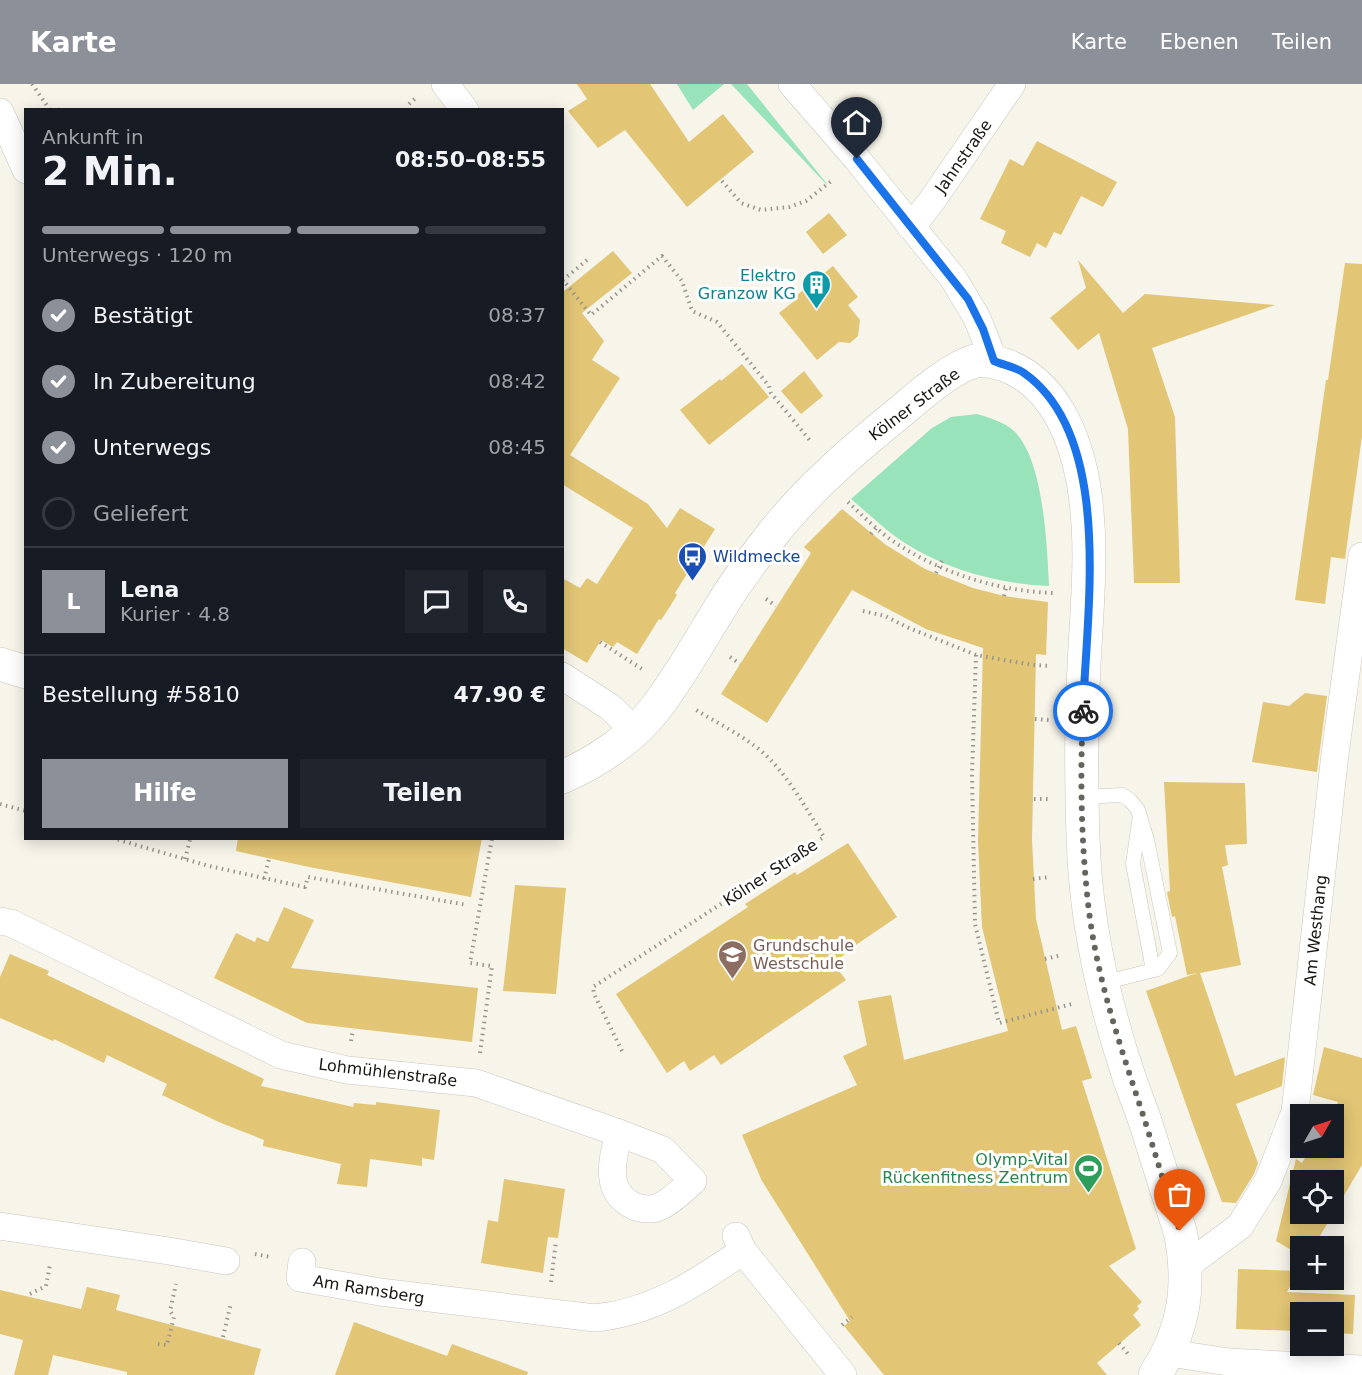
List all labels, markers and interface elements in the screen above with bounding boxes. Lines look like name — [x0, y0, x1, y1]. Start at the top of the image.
text: Karte — [30, 26, 117, 59]
text: Karte — [1071, 30, 1127, 54]
text: Ebenen — [1160, 30, 1239, 54]
text: Teilen — [1272, 30, 1332, 54]
pin — [831, 97, 882, 159]
icon: home — [840, 106, 873, 139]
street label: Jahnstraße — [930, 116, 996, 198]
text: Ankunft in — [42, 125, 144, 149]
text: 08:50–08:55 — [395, 147, 546, 172]
text: 2 Min. — [42, 149, 177, 194]
text: Unterwegs · 120 m — [42, 243, 233, 267]
place label: Elektro Granzow KG — [698, 266, 796, 303]
building icon: Elektro Granzow KG — [801, 268, 833, 310]
icon: check — [42, 299, 75, 332]
text: Bestätigt — [93, 303, 193, 328]
text: 08:37 — [488, 303, 546, 327]
street label: Kölner Straße — [865, 364, 963, 445]
icon: check — [42, 365, 75, 398]
text: In Zubereitung — [93, 369, 256, 394]
text: 08:42 — [488, 369, 546, 393]
icon: check — [42, 431, 75, 464]
text: Unterwegs — [93, 435, 211, 460]
text: 08:45 — [488, 435, 546, 459]
text: Geliefert — [93, 501, 188, 526]
bus stop icon: Wildmecke — [676, 540, 708, 582]
place label: Wildmecke — [713, 547, 800, 566]
button: chat — [405, 570, 468, 633]
button: phone — [483, 570, 546, 633]
text: Lena — [120, 577, 179, 602]
text: L — [66, 589, 81, 614]
text: Kurier · 4.8 — [120, 602, 230, 626]
courier — [1053, 681, 1113, 741]
text: Bestellung #5810 — [42, 682, 240, 707]
text: 47.90 € — [453, 682, 546, 707]
icon: bike — [1067, 695, 1100, 728]
button: Hilfe — [42, 759, 288, 828]
button: Teilen — [300, 759, 546, 828]
street label: Kölner Straße — [720, 835, 821, 910]
street label: Am Westhang — [1300, 874, 1331, 986]
place label: Grundschule Westschule — [753, 936, 854, 973]
school or university icon: Grundschule Westschule — [716, 938, 748, 980]
street label: Lohmühlenstraße — [317, 1055, 458, 1090]
north arrow — [1290, 1104, 1344, 1158]
map controls — [1290, 1104, 1344, 1356]
place label: Olymp-Vital Rückenfitness Zentrum — [882, 1150, 1068, 1187]
sports icon: Olymp-Vital Rückenfitness Zentrum — [1073, 1152, 1105, 1194]
pin — [1154, 1169, 1205, 1231]
button: locate — [1290, 1170, 1344, 1224]
icon: bag — [1163, 1178, 1196, 1211]
button: + — [1290, 1236, 1344, 1290]
street label: Am Ramsberg — [312, 1271, 426, 1308]
button: − — [1290, 1302, 1344, 1356]

